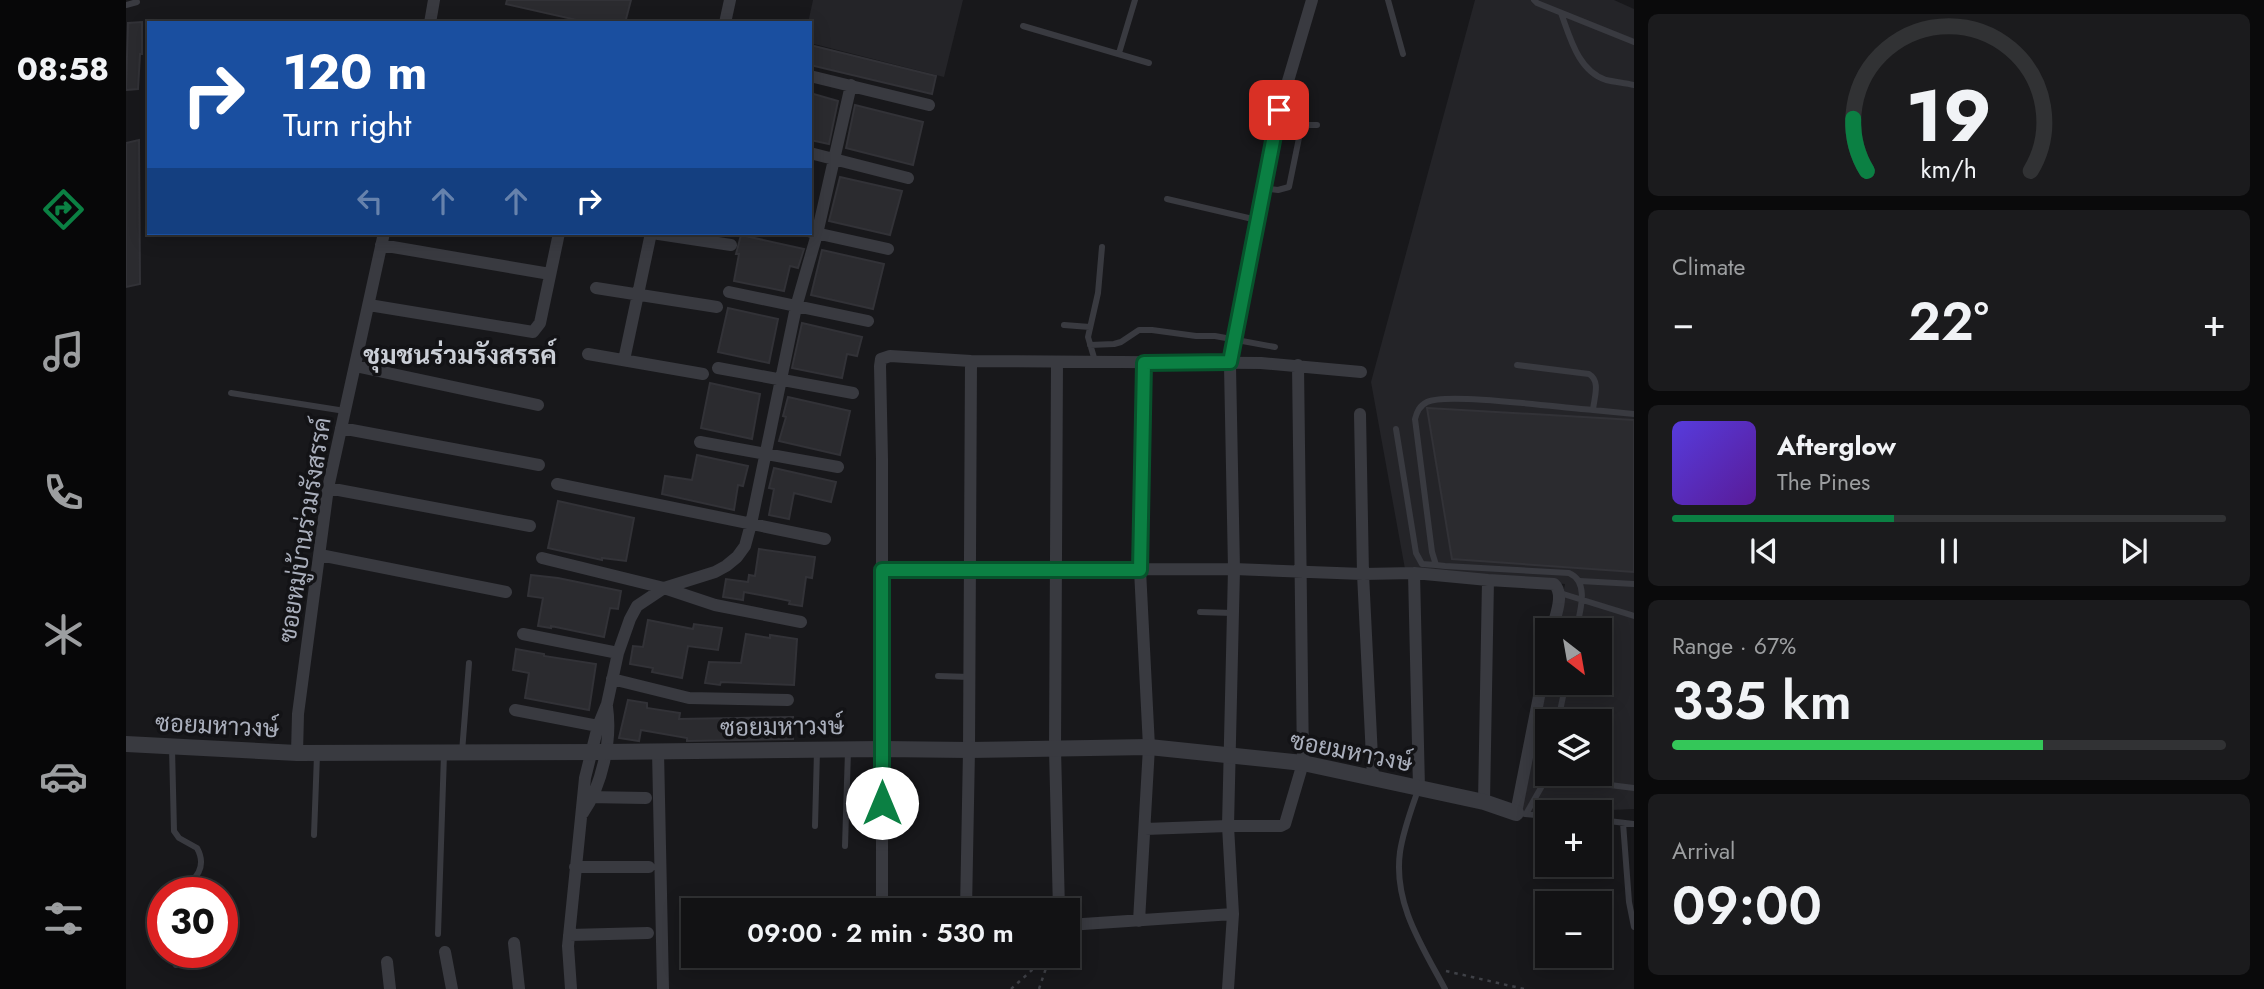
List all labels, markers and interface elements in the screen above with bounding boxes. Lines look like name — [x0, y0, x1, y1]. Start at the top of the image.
text: 120 m — [283, 37, 427, 107]
text: 08:58 — [17, 46, 109, 92]
icon: right — [168, 49, 259, 140]
text: 19 — [1906, 63, 1992, 168]
pin — [1249, 80, 1309, 140]
icon: arrive — [1260, 91, 1298, 129]
text: Turn right — [283, 102, 412, 148]
text: km/h — [1921, 151, 1977, 187]
icon: left — [351, 182, 389, 220]
icon: ahead — [424, 182, 462, 220]
icon: ahead — [497, 182, 535, 220]
icon: right — [570, 182, 608, 220]
icon: directions — [39, 185, 88, 234]
text: Climate — [1672, 250, 1745, 284]
text: 22° — [1908, 284, 1989, 360]
text: − — [1672, 295, 1694, 350]
text: + — [2203, 295, 2226, 350]
icon: music — [39, 327, 88, 376]
district label: ชุมชนร่วมรังสรรค์ — [363, 336, 558, 374]
street label: ซอยหมู่บ้านร่วมรังสรรค์ — [269, 415, 340, 645]
text: Afterglow — [1777, 427, 1896, 465]
text: The Pines — [1777, 465, 1870, 499]
icon: phone — [39, 468, 88, 517]
icon: previous — [1745, 532, 1783, 570]
icon: pause — [1930, 532, 1968, 570]
icon: next — [2115, 532, 2153, 570]
icon: climate — [39, 610, 88, 659]
north arrow — [1535, 618, 1612, 695]
map controls — [1535, 618, 1612, 968]
text: Range · 67% — [1672, 629, 1796, 663]
text: 335 km — [1672, 663, 1852, 739]
street label: ซอยมหาวงษ์ — [154, 705, 280, 746]
street label: ซอยมหาวงษ์ — [720, 708, 845, 745]
button: layers — [1535, 709, 1612, 786]
street label: ซอยมหาวงษ์ — [1287, 723, 1416, 781]
icon: car — [39, 752, 88, 801]
position arrow — [845, 766, 919, 840]
button: + — [1535, 800, 1612, 877]
text: Arrival — [1672, 834, 1735, 868]
text: 09:00 — [1672, 868, 1822, 944]
speed limit sign: 30 — [147, 877, 238, 968]
button: − — [1535, 891, 1612, 968]
icon: filters — [39, 894, 88, 943]
text: 09:00 · 2 min · 530 m — [747, 914, 1014, 952]

